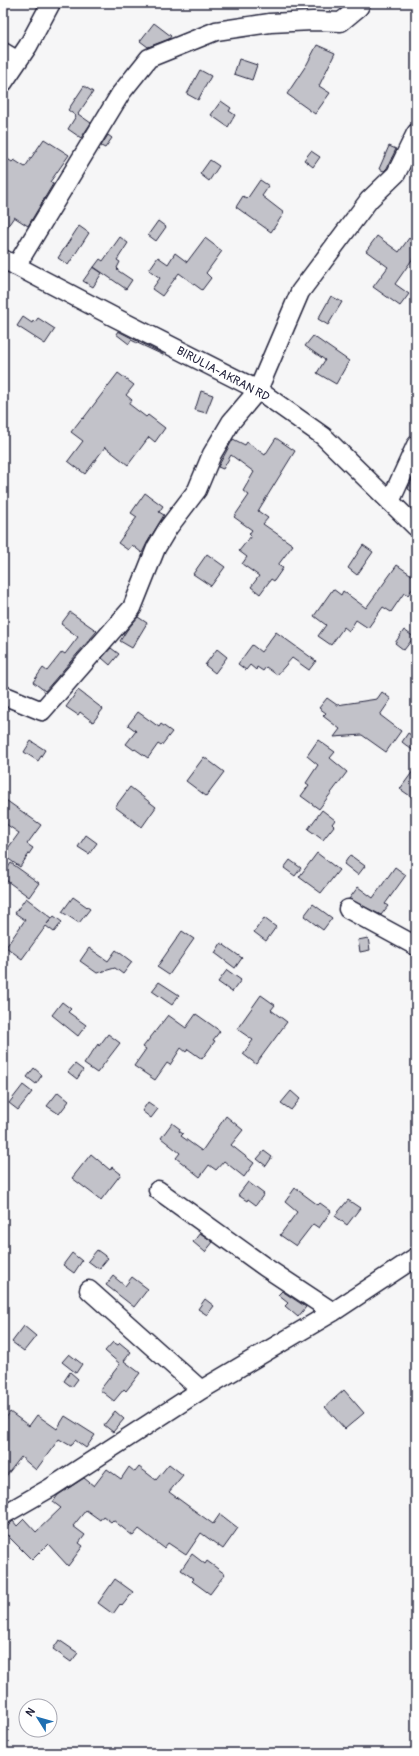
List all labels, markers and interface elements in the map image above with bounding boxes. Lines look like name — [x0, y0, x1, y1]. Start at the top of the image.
street label: BIRULIA-AKRAN RD — [174, 343, 272, 405]
north arrow — [18, 1698, 58, 1738]
text: N — [23, 1705, 38, 1719]

